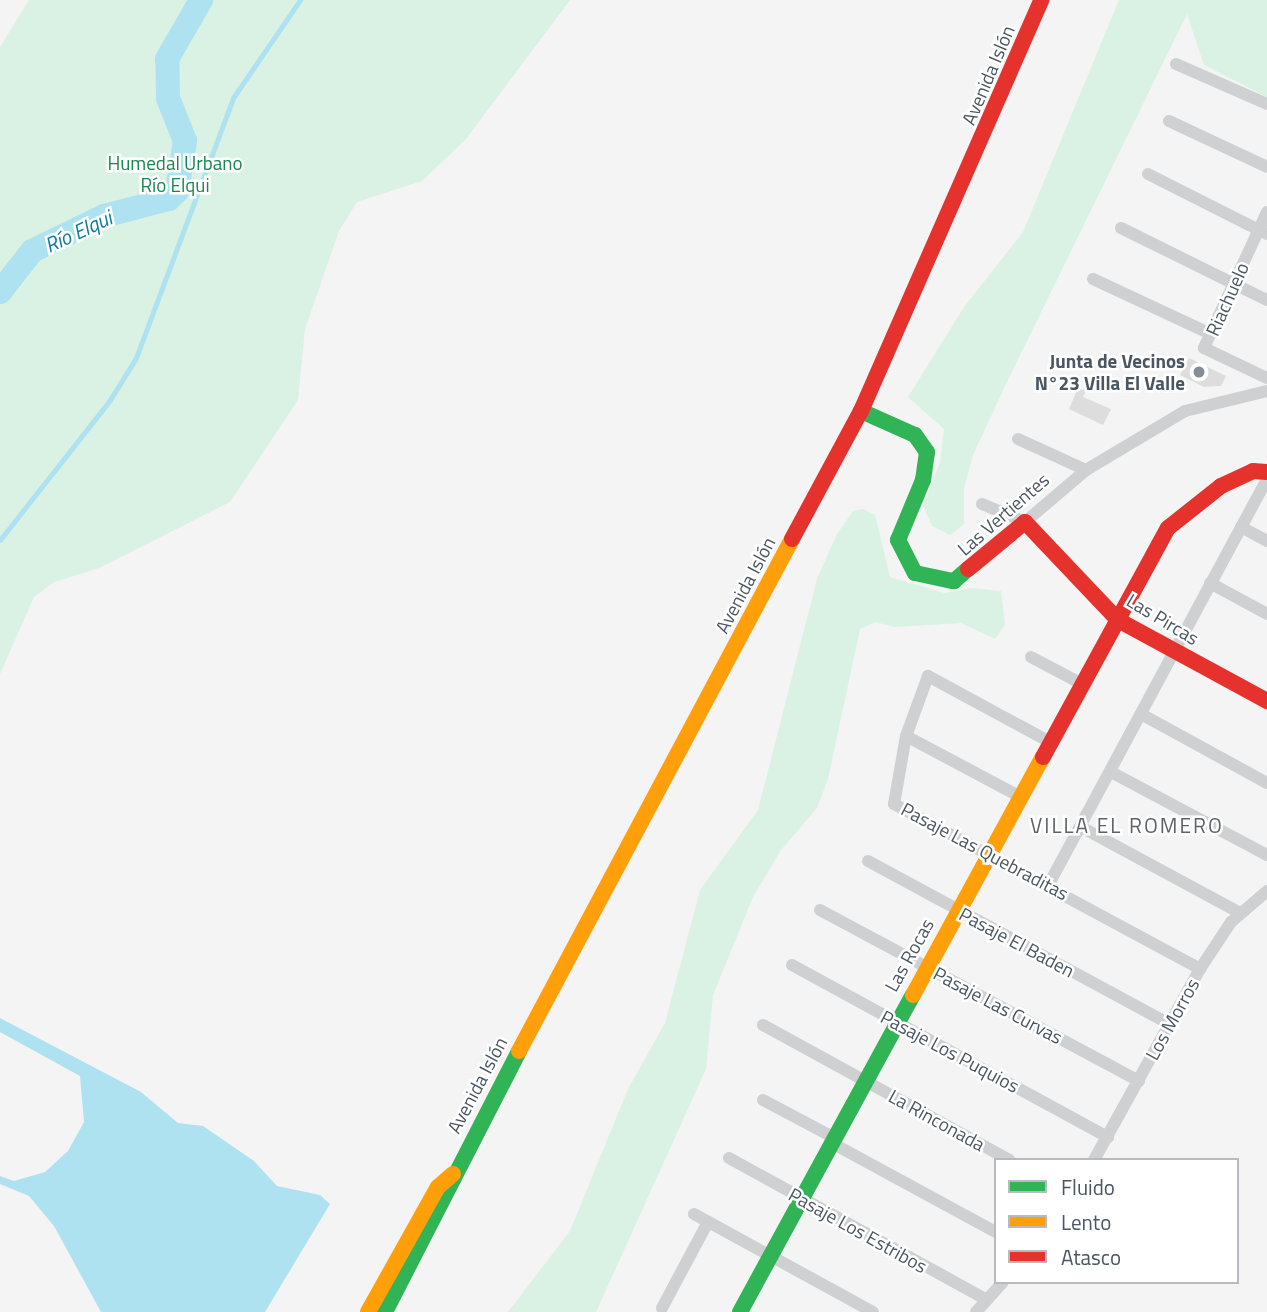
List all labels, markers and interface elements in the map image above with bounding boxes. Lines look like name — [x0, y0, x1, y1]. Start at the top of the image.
street label: Avenida Islón — [957, 22, 1019, 128]
park label: Humedal Urbano Río Elqui — [107, 152, 243, 196]
water label: Río Elqui — [40, 204, 116, 258]
street label: Riachuelo — [1201, 259, 1253, 339]
place label: Junta de Vecinos N°23 Villa El Valle — [1035, 350, 1185, 394]
marker: Junta de Vecinos N°23 Villa El Valle — [1191, 364, 1207, 380]
street label: Las Vertientes — [953, 468, 1053, 560]
street label: Avenida Islón — [710, 533, 780, 637]
street label: Las Pircas — [1123, 589, 1203, 649]
street label: Pasaje Las Quebraditas — [897, 797, 1073, 905]
district label: VILLA EL ROMERO — [1032, 812, 1222, 838]
street label: Pasaje El Baden — [956, 902, 1078, 982]
street label: Las Rocas — [880, 915, 938, 995]
street label: Pasaje Las Curvas — [930, 961, 1066, 1049]
street label: Los Morros — [1140, 974, 1204, 1064]
street label: Pasaje Los Puquios — [877, 1005, 1023, 1097]
street label: Avenida Islón — [442, 1033, 512, 1137]
street label: La Rinconada — [885, 1084, 989, 1156]
legend — [994, 1158, 1239, 1284]
text: Fluido — [1061, 1171, 1115, 1203]
street label: Pasaje Los Estribos — [785, 1183, 931, 1277]
text: Lento — [1061, 1206, 1111, 1238]
text: Atasco — [1061, 1241, 1121, 1273]

